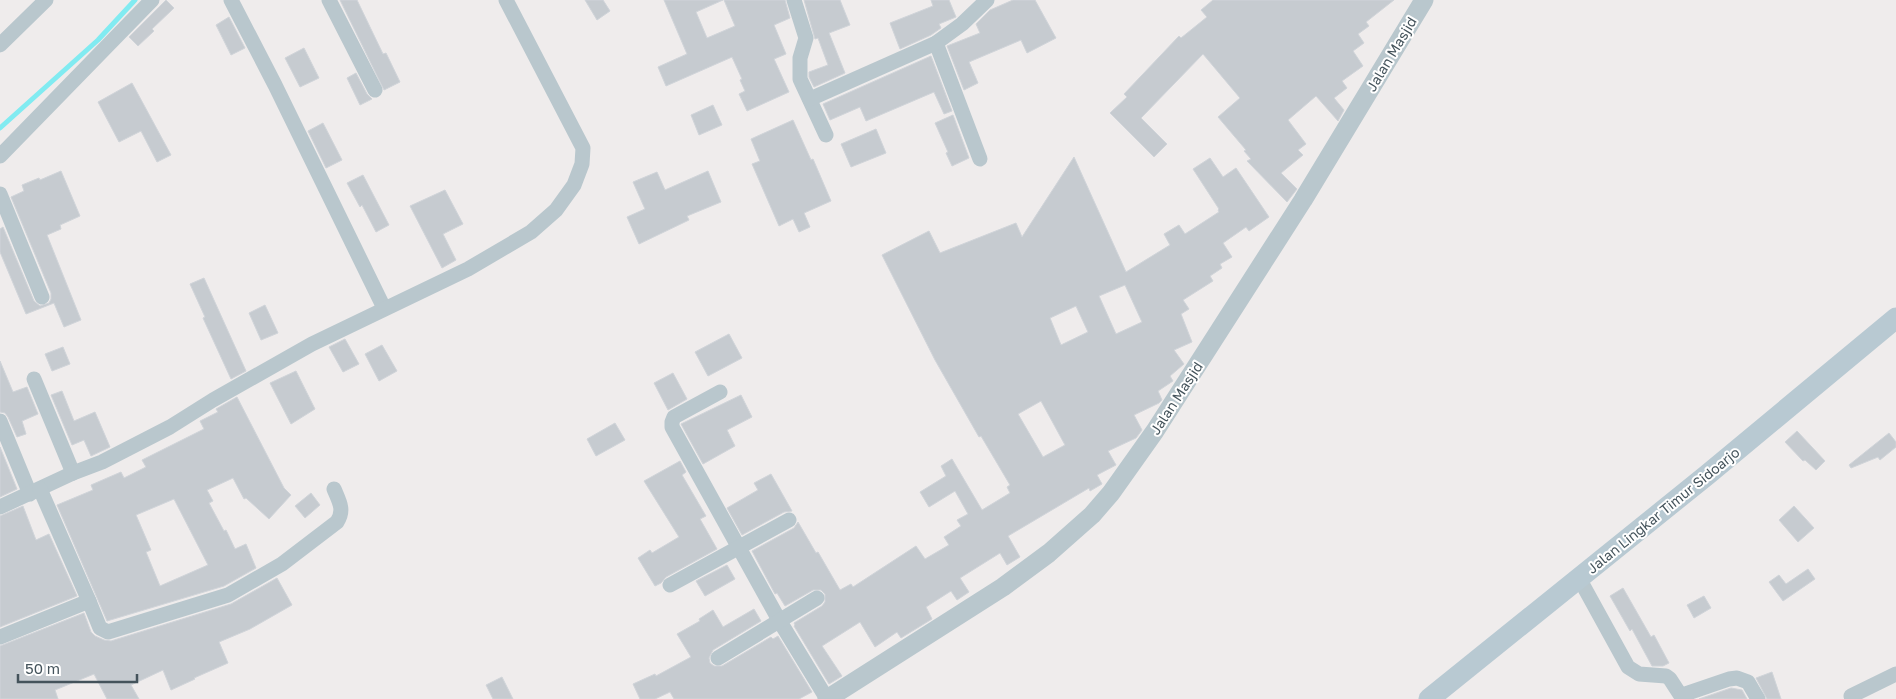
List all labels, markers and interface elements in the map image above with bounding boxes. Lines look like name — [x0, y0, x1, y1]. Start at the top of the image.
street label: Jalan Masjid — [1362, 14, 1420, 94]
street label: Jalan Masjid — [1146, 358, 1206, 438]
street label: Jalan Lingkar Timur Sidoarjo — [1583, 443, 1743, 577]
scale bar — [18, 652, 136, 684]
text: 50 m — [25, 659, 60, 677]

